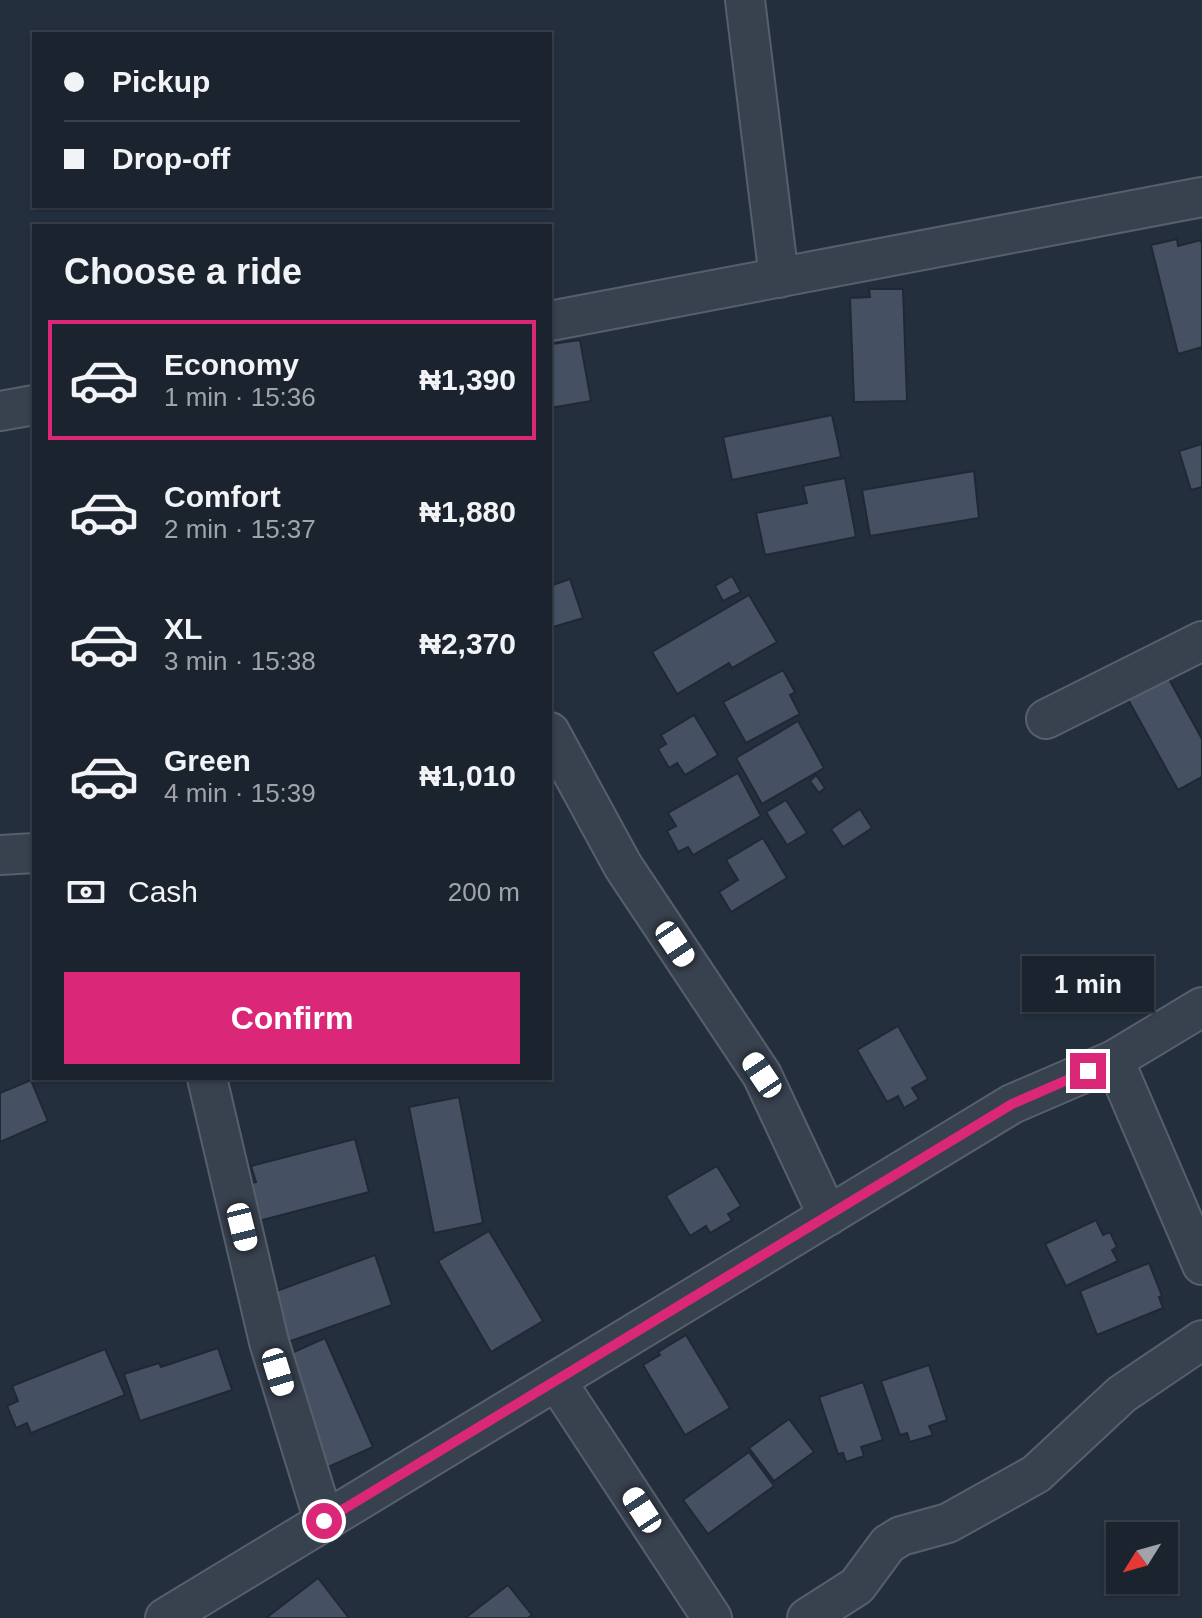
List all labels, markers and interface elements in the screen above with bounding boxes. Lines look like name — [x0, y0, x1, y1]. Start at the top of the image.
text: Pickup — [112, 65, 210, 98]
text: Drop-off — [112, 142, 230, 175]
text: Choose a ride — [64, 251, 302, 292]
icon: car — [68, 344, 140, 416]
text: Economy — [164, 348, 299, 381]
text: ₦1,390 — [419, 363, 516, 396]
text: 1 min · 15:36 — [164, 382, 316, 412]
icon: car — [68, 476, 140, 548]
text: Comfort — [164, 480, 281, 513]
text: ₦1,880 — [419, 495, 516, 528]
text: 2 min · 15:37 — [164, 514, 316, 544]
icon: car — [68, 608, 140, 680]
text: XL — [164, 612, 202, 645]
text: ₦2,370 — [419, 627, 516, 660]
text: 3 min · 15:38 — [164, 646, 316, 676]
icon: car — [68, 740, 140, 812]
text: Green — [164, 744, 251, 777]
text: ₦1,010 — [419, 759, 516, 792]
text: 4 min · 15:39 — [164, 778, 316, 808]
icon: cash — [64, 870, 108, 914]
text: Cash — [128, 875, 198, 908]
text: 200 m — [448, 877, 520, 907]
car — [652, 917, 698, 971]
callout: 1 min — [1022, 955, 1154, 1011]
text: 1 min — [1054, 969, 1122, 999]
button: Confirm — [64, 972, 520, 1064]
car — [739, 1048, 785, 1102]
route end — [1070, 1053, 1106, 1089]
car — [225, 1201, 259, 1253]
car — [260, 1346, 296, 1398]
car — [619, 1483, 665, 1537]
route start — [306, 1503, 342, 1539]
north arrow — [1106, 1522, 1178, 1594]
map controls — [1106, 1522, 1178, 1594]

